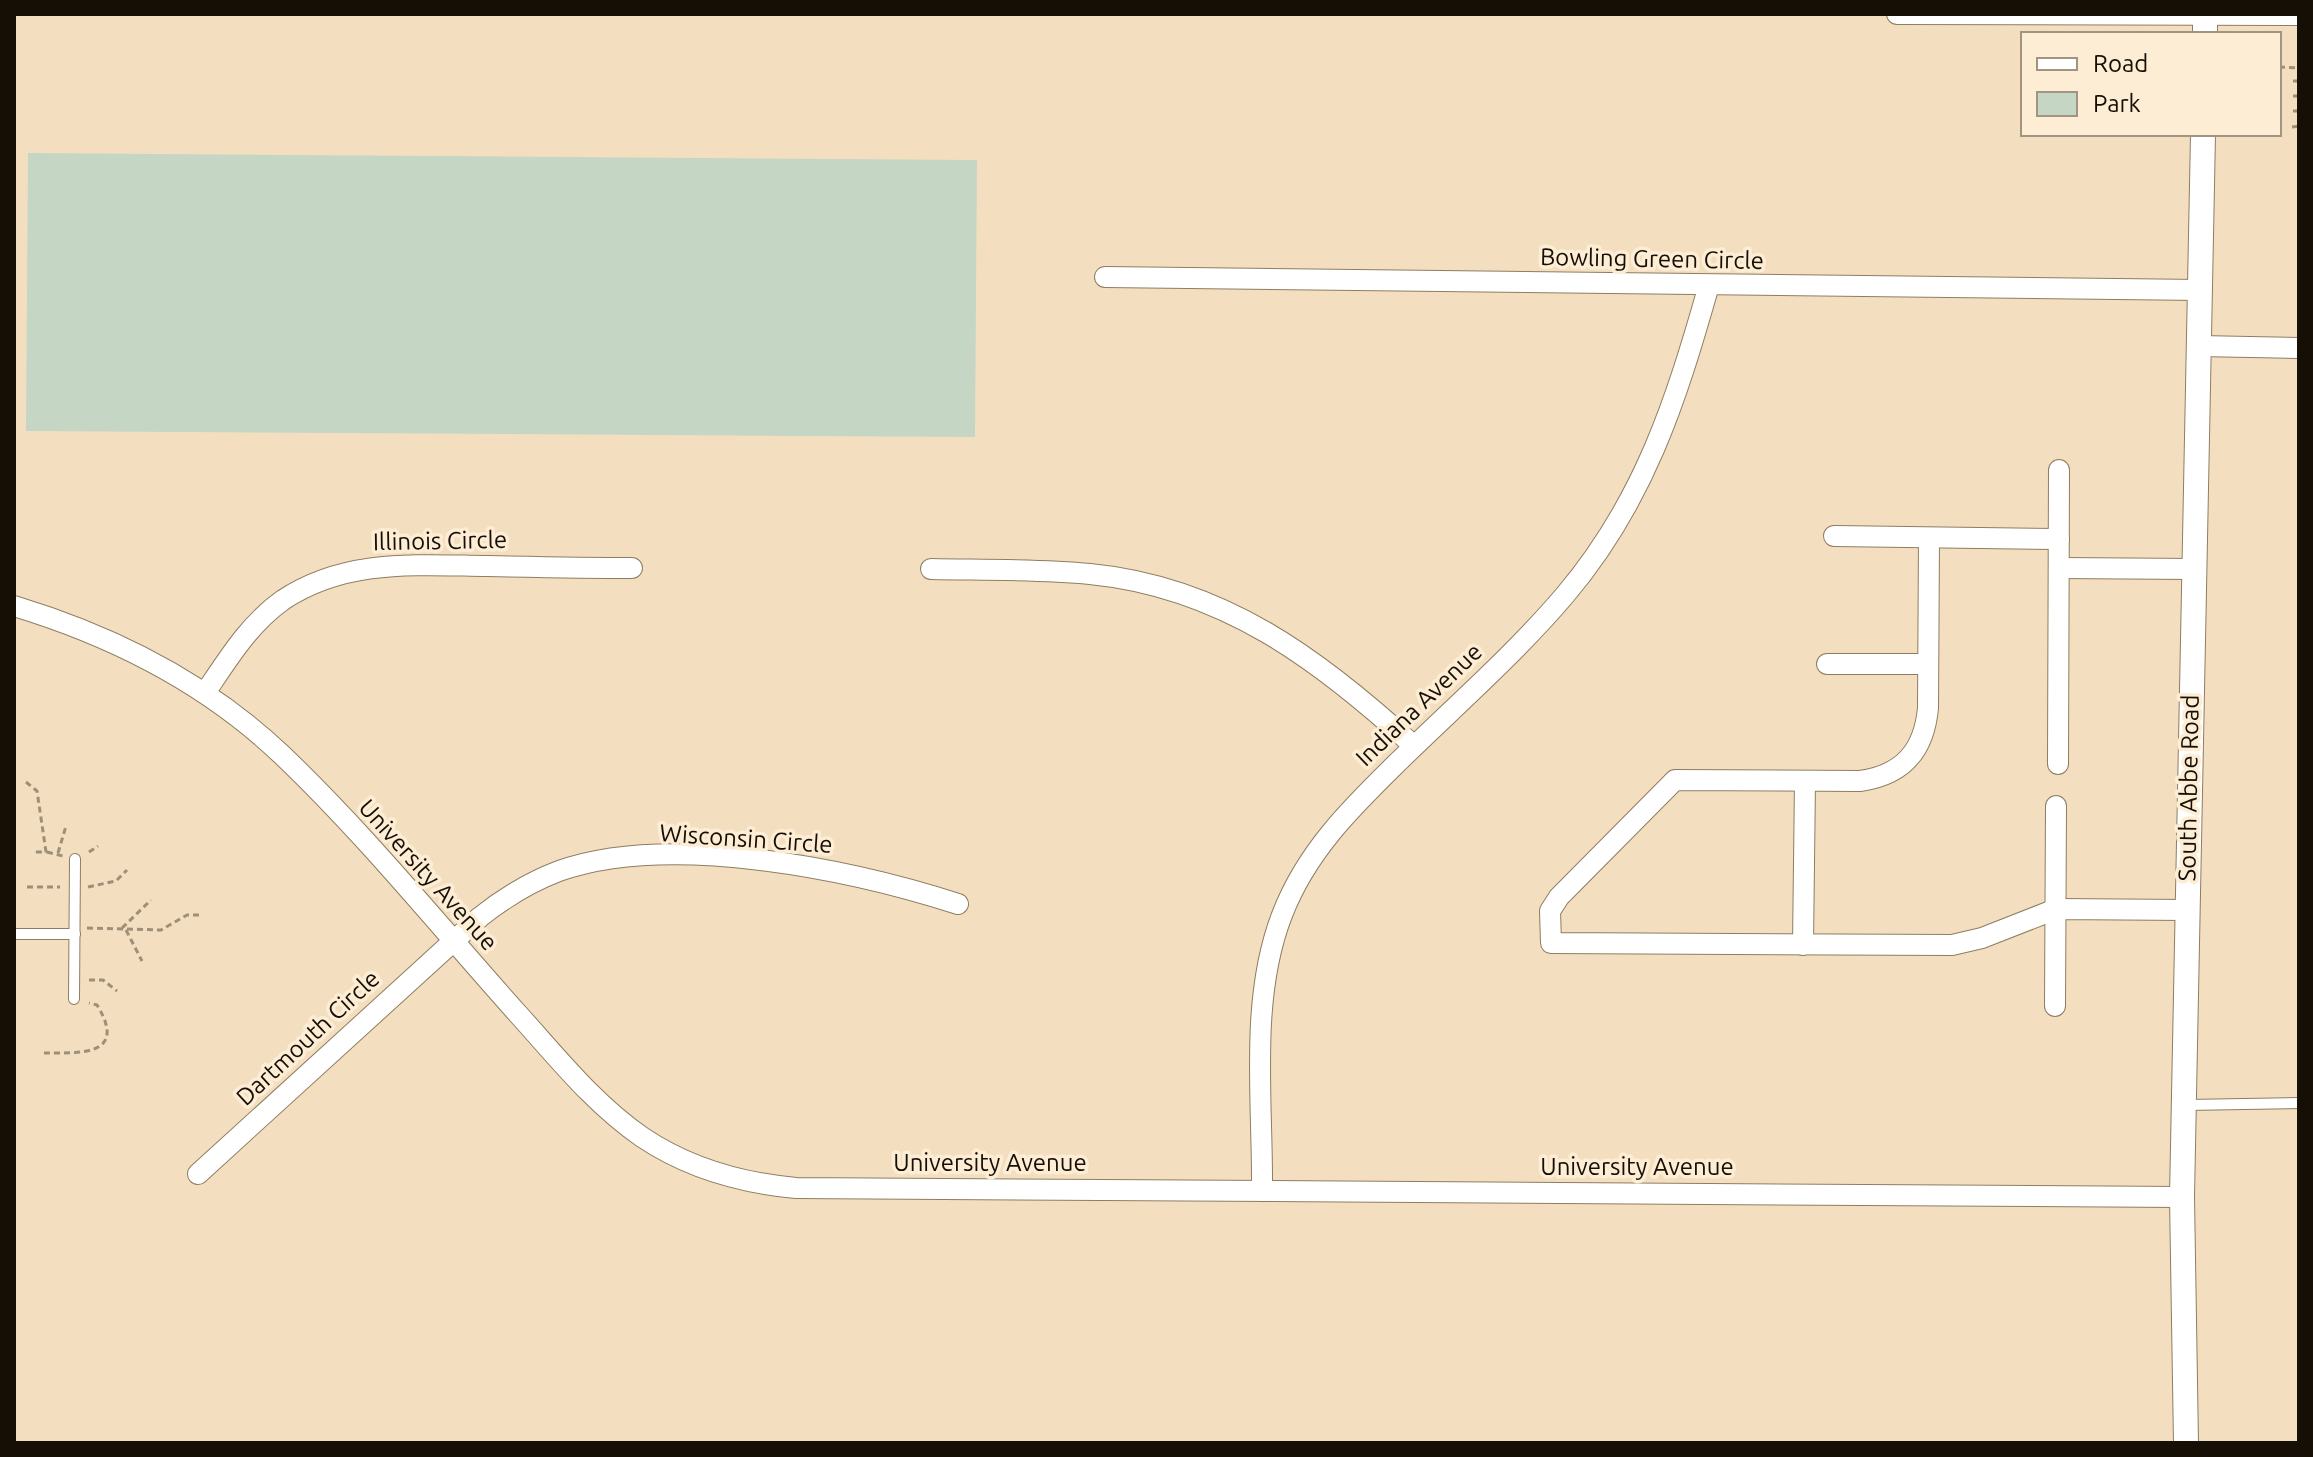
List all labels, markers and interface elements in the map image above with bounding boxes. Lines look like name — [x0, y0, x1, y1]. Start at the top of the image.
legend — [2021, 32, 2281, 136]
text: Road — [2093, 50, 2148, 77]
text: Park — [2093, 90, 2141, 117]
street label: Bowling Green Circle — [1540, 243, 1764, 274]
street label: Illinois Circle — [373, 526, 507, 555]
street label: Indiana Avenue — [1350, 638, 1487, 771]
street label: South Abbe Road — [2173, 694, 2204, 882]
street label: University Avenue — [354, 794, 503, 956]
street label: Wisconsin Circle — [659, 819, 834, 858]
street label: Dartmouth Circle — [231, 965, 385, 1111]
street label: University Avenue — [893, 1149, 1087, 1176]
street label: University Avenue — [1540, 1153, 1734, 1180]

